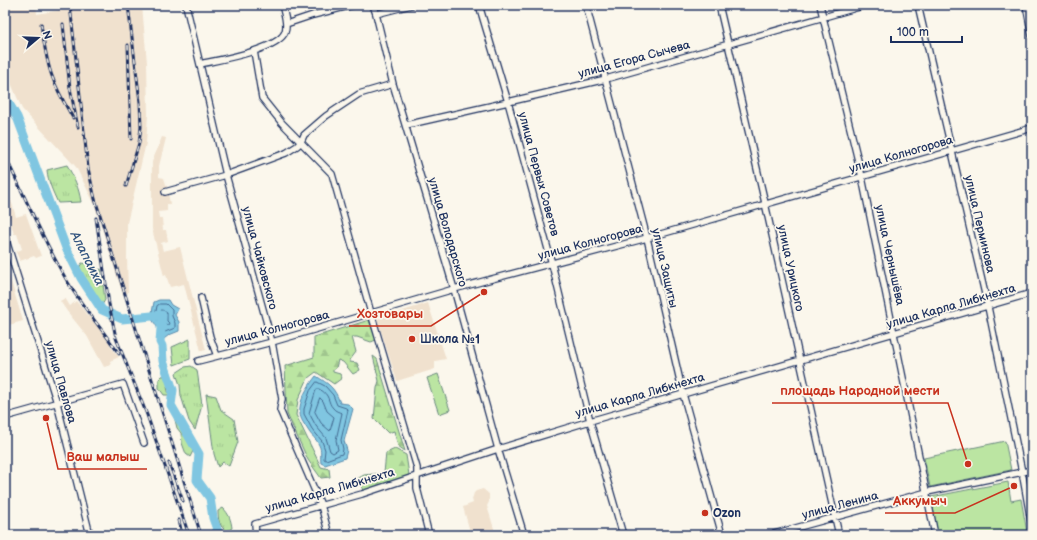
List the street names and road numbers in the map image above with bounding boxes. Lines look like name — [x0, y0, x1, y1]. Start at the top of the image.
street label: улица Егора Сычева — [577, 37, 692, 82]
street label: улица Первых Советов — [515, 111, 562, 238]
street label: улица Колногорова — [848, 132, 955, 176]
street label: улица Перминова — [961, 174, 998, 274]
street label: улица Володарского — [425, 176, 470, 289]
street label: улица Чернышёва — [872, 203, 908, 307]
street label: улица Чайковского — [239, 205, 280, 311]
street label: улица Колногорова — [536, 221, 644, 264]
street label: улица Урицкого — [774, 224, 807, 313]
street label: улица Защиты — [648, 227, 681, 309]
street label: улица Карла Либкнехта — [885, 281, 1017, 332]
street label: улица Колногорова — [223, 307, 331, 350]
street label: улица Павлова — [42, 339, 79, 425]
street label: улица Карла Либкнехта — [574, 370, 706, 421]
street label: улица Карла Либкнехта — [264, 465, 396, 516]
street label: улица Ленина — [800, 488, 880, 523]

